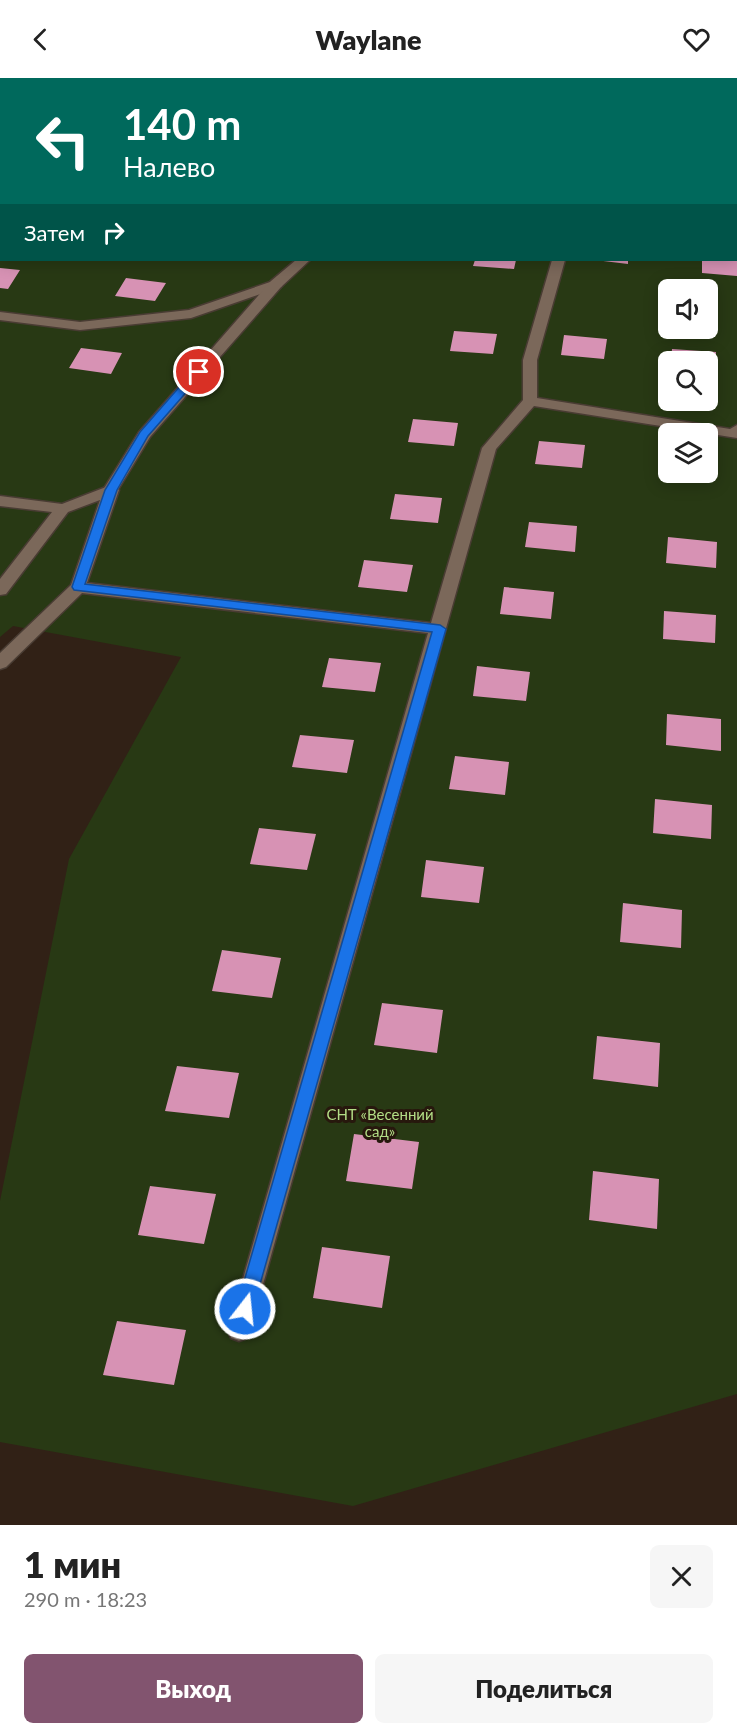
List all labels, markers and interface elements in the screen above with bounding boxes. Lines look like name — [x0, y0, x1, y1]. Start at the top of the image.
icon: back — [24, 23, 57, 56]
text: Waylane — [316, 23, 421, 56]
icon: heart — [680, 23, 713, 56]
text: 140 m — [123, 99, 241, 149]
icon: left — [24, 102, 102, 180]
text: Налево — [123, 150, 215, 183]
icon: right — [97, 216, 130, 249]
text: Затем — [24, 219, 85, 246]
map controls — [658, 279, 718, 483]
button: sound — [658, 279, 718, 339]
pin — [173, 346, 224, 397]
button: search — [658, 351, 718, 411]
icon: arrive — [182, 355, 215, 388]
button: layers — [658, 423, 718, 483]
park label: СНТ «Весенний сад» — [326, 1105, 434, 1140]
position arrow — [213, 1277, 277, 1341]
text: 1 мин — [24, 1542, 121, 1586]
button: close — [650, 1545, 713, 1608]
text: 290 m · 18:23 — [24, 1587, 147, 1611]
button: Выход — [24, 1654, 363, 1723]
button: Поделиться — [375, 1654, 713, 1723]

